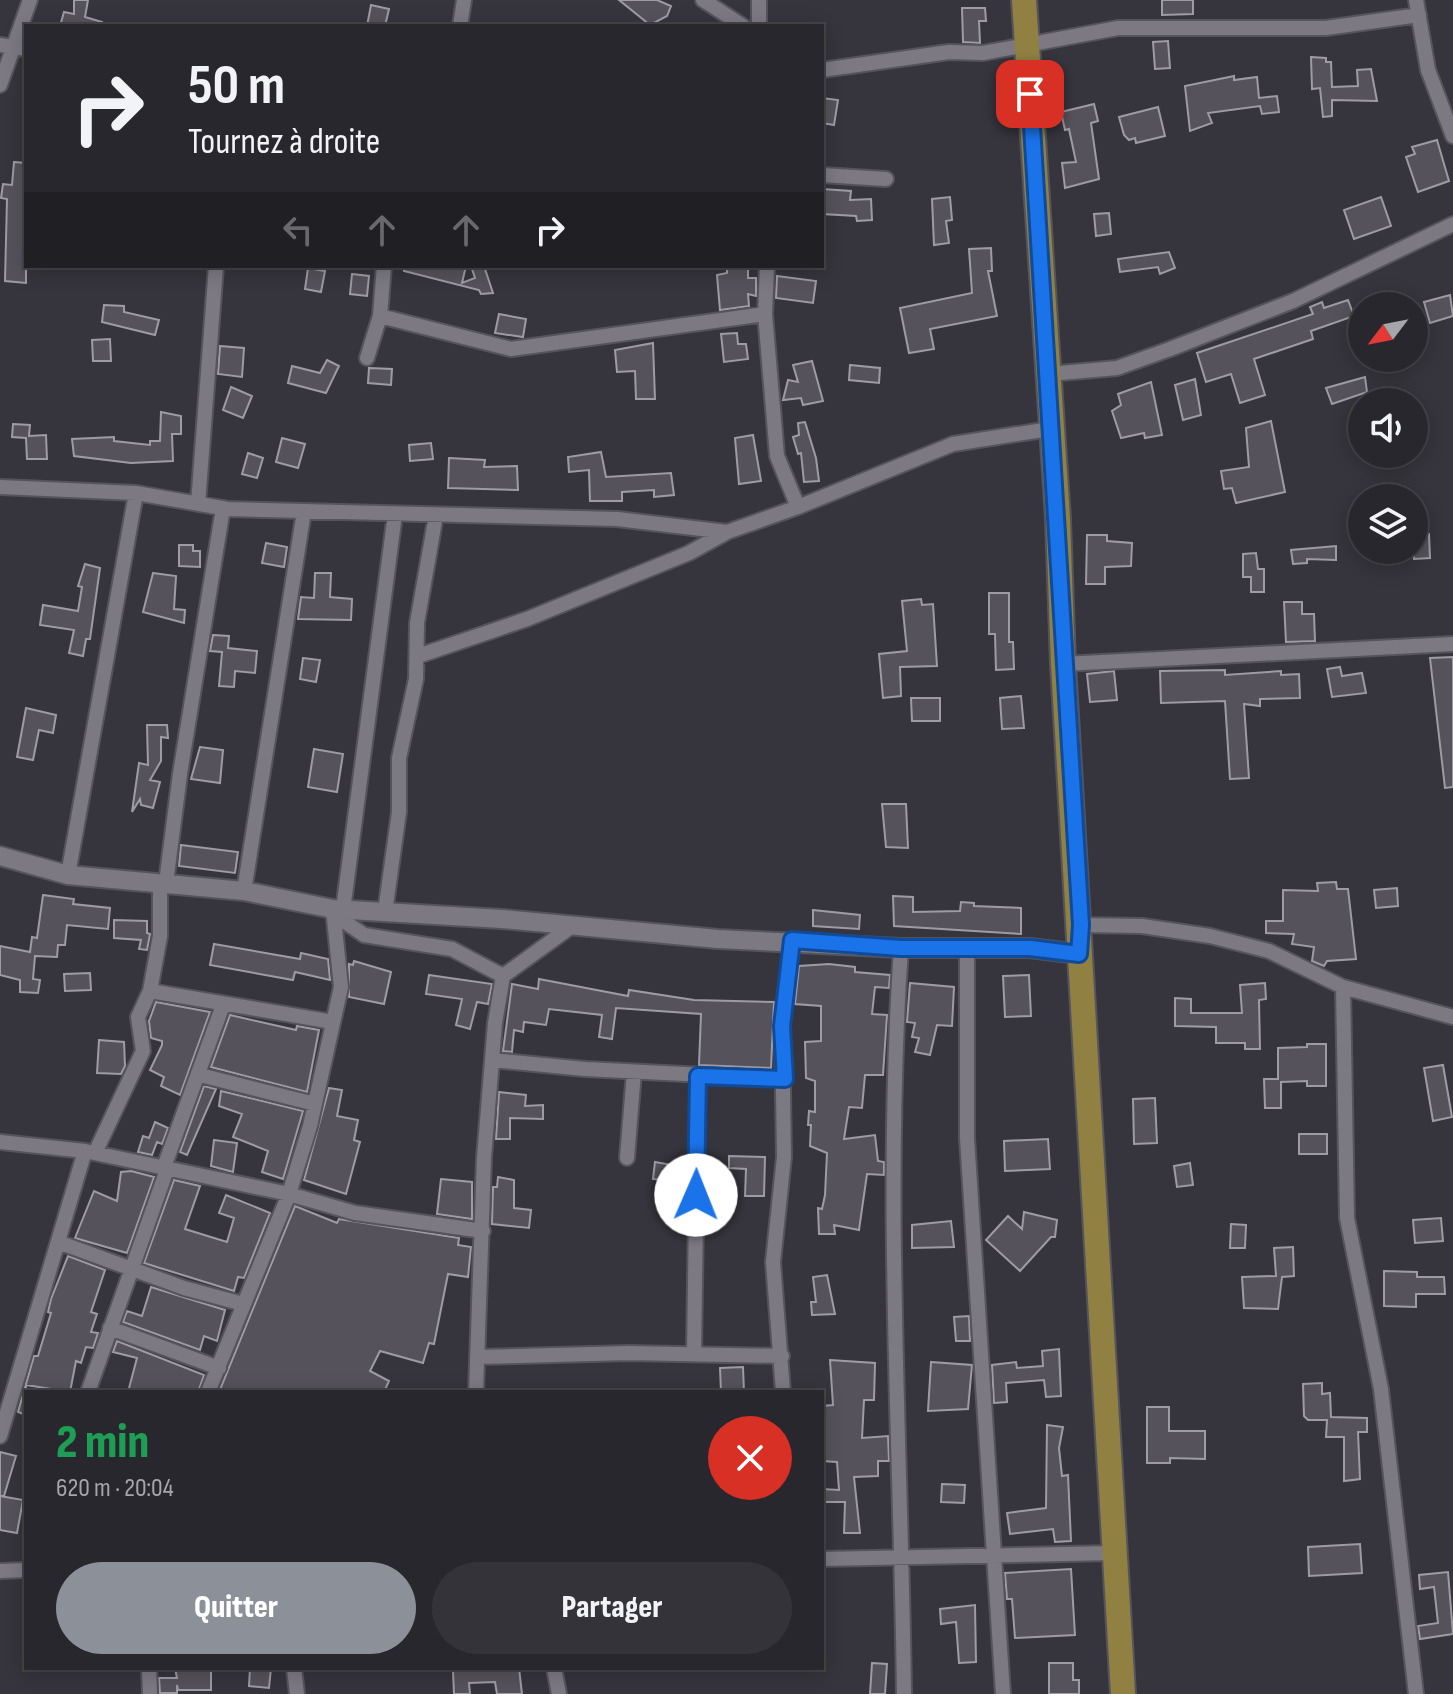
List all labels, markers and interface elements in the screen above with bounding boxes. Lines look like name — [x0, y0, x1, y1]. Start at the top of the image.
text: 50 m — [188, 53, 285, 120]
icon: right — [56, 56, 160, 160]
pin — [996, 60, 1064, 128]
icon: arrive — [1008, 72, 1052, 116]
text: Tournez à droite — [188, 121, 380, 164]
icon: left — [276, 208, 320, 252]
icon: ahead — [360, 208, 404, 252]
icon: ahead — [444, 208, 488, 252]
icon: right — [528, 208, 572, 252]
north arrow — [1348, 292, 1428, 372]
map controls — [1348, 292, 1428, 564]
button: sound — [1348, 388, 1428, 468]
button: layers — [1348, 484, 1428, 564]
position arrow — [654, 1153, 738, 1237]
text: 2 min — [56, 1414, 149, 1471]
button: close — [708, 1416, 792, 1500]
text: 620 m · 20:04 — [56, 1473, 174, 1504]
button: Quitter — [56, 1562, 416, 1654]
button: Partager — [432, 1562, 792, 1654]

